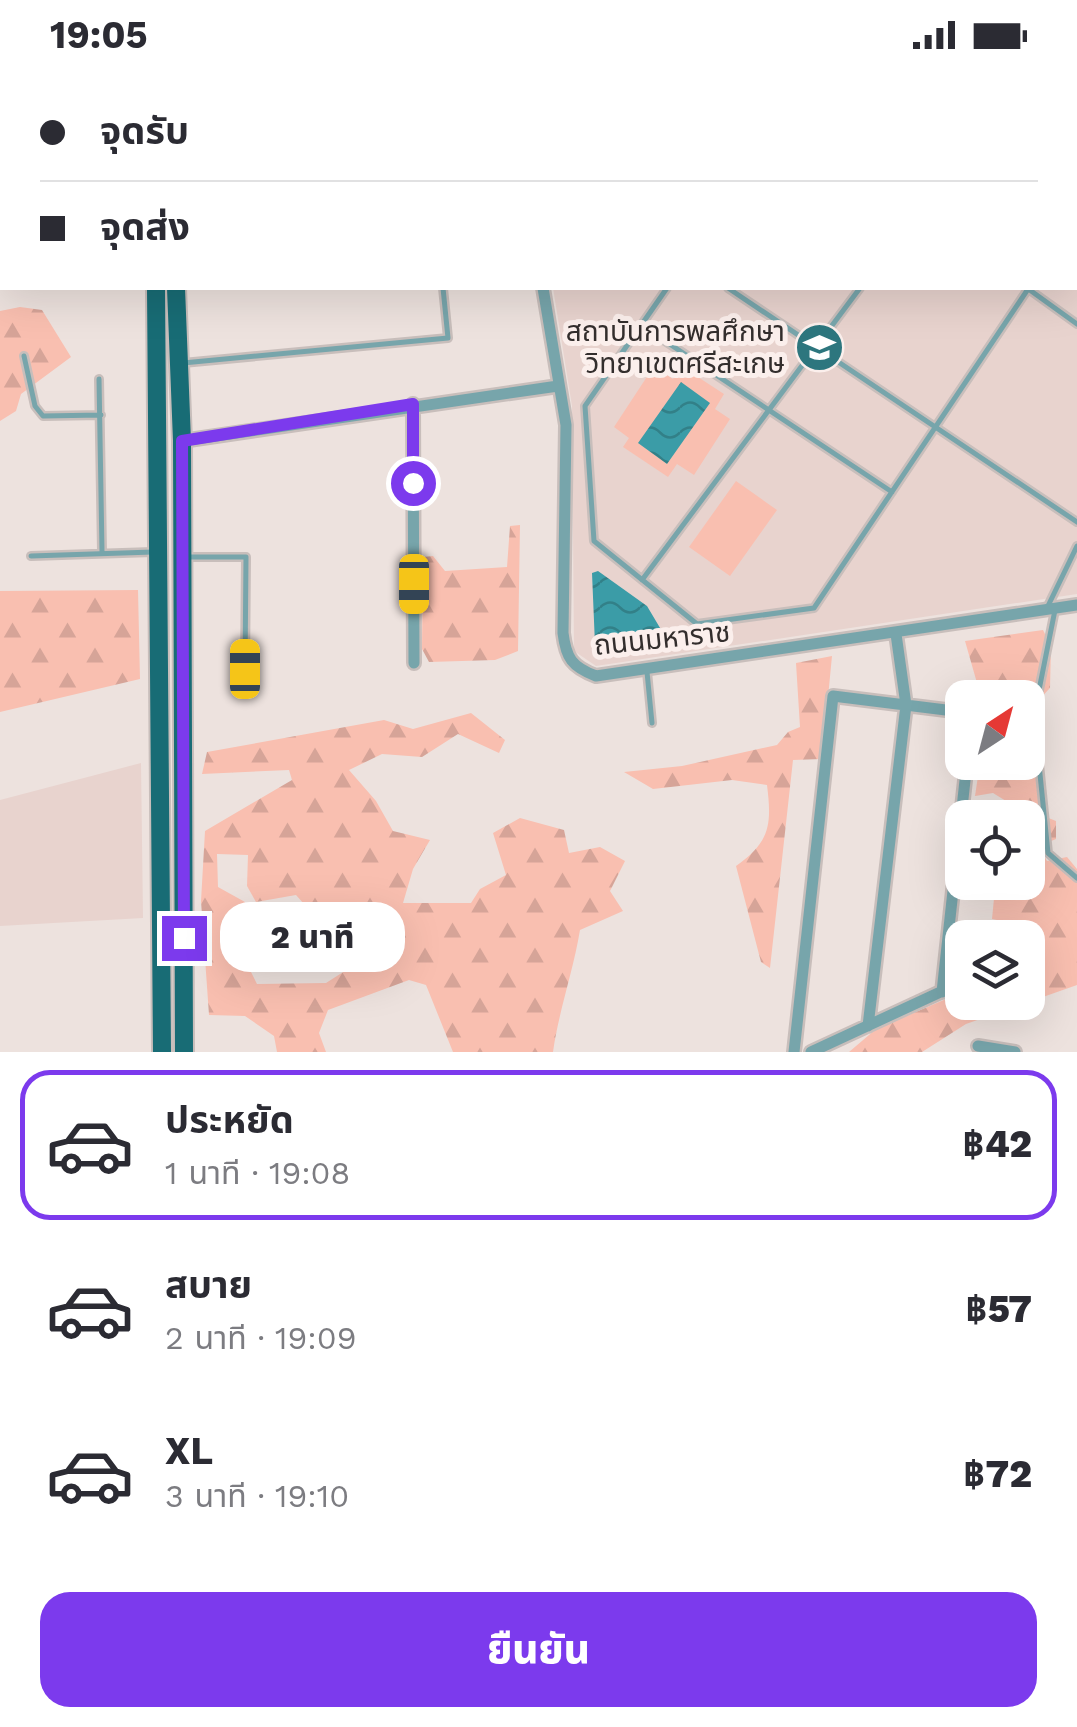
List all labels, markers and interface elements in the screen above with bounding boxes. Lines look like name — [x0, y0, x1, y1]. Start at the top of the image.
text: 19:05 — [50, 13, 148, 57]
text: จุดรับ — [100, 109, 189, 153]
text: จุดส่ง — [100, 205, 190, 249]
place label: สถาบันการพลศึกษา วิทยาเขตศรีสะเกษ — [566, 315, 785, 380]
school or university icon: สถาบันการพลศึกษา วิทยาเขตศรีสะเกษ — [794, 321, 846, 373]
route start — [391, 461, 436, 506]
car — [399, 554, 429, 614]
street label: ถนนมหาราช — [592, 615, 732, 662]
car — [230, 639, 260, 699]
north arrow — [945, 680, 1045, 780]
map controls — [945, 680, 1045, 1020]
button: locate — [945, 800, 1045, 900]
callout: 2 นาที — [219, 903, 404, 973]
route end — [162, 916, 207, 961]
text: 2 นาที — [271, 918, 354, 956]
button: layers — [945, 920, 1045, 1020]
text: ประหยัด — [165, 1098, 294, 1142]
icon: car — [45, 1100, 135, 1190]
text: ฿42 — [963, 1122, 1032, 1166]
text: 1 นาที · 19:08 — [165, 1154, 350, 1192]
text: สบาย — [165, 1263, 252, 1307]
icon: car — [45, 1265, 135, 1355]
text: ฿57 — [965, 1287, 1032, 1331]
text: 2 นาที · 19:09 — [165, 1319, 356, 1357]
text: XL — [165, 1429, 213, 1473]
icon: car — [45, 1430, 135, 1520]
text: ฿72 — [963, 1452, 1032, 1496]
text: 3 นาที · 19:10 — [165, 1477, 349, 1515]
button: ยืนยัน — [40, 1592, 1037, 1707]

